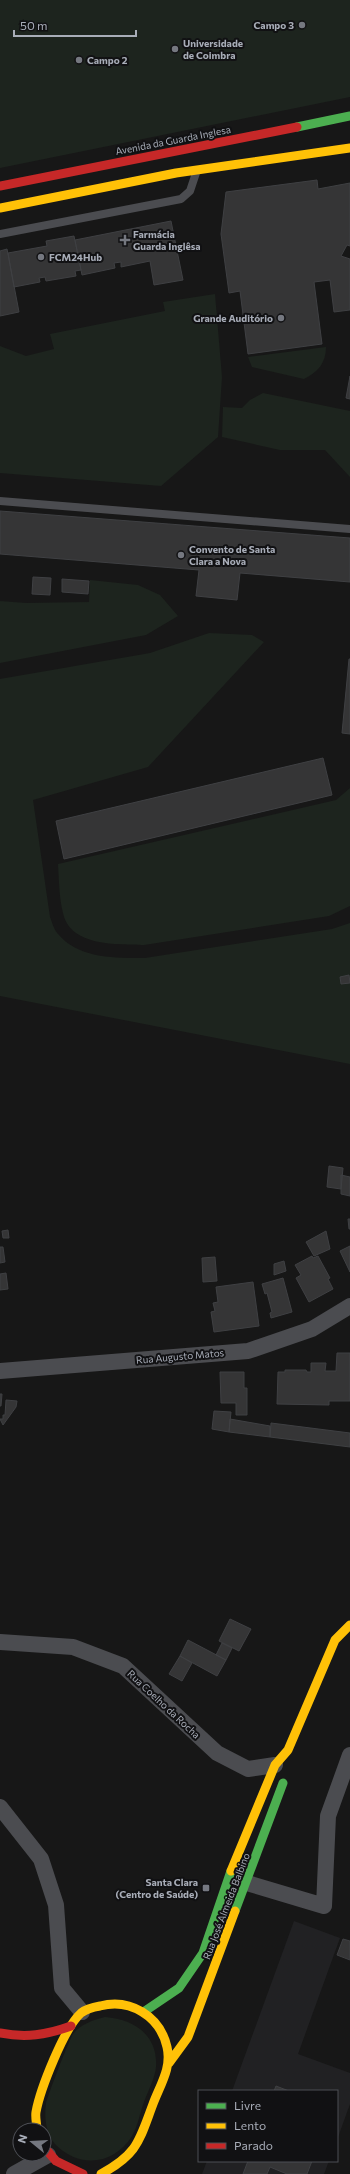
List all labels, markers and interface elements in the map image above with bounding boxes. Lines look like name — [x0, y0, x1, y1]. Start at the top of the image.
scale bar — [14, 12, 136, 38]
text: 50 m — [20, 18, 48, 32]
place label: Campo 3 — [254, 19, 294, 31]
marker: Campo 3 — [297, 20, 307, 30]
place label: Universidade de Coimbra — [183, 37, 243, 61]
marker: Universidade de Coimbra — [170, 44, 180, 54]
place label: Campo 2 — [87, 54, 128, 66]
marker: Campo 2 — [74, 55, 84, 65]
street label: Avenida da Guarda Inglesa — [114, 123, 232, 157]
place label: Farmácia Guarda Inglêsa — [133, 228, 201, 252]
marker: Farmácia Guarda Inglêsa — [120, 235, 130, 245]
place label: FCM24Hub — [49, 251, 102, 263]
marker: FCM24Hub — [36, 252, 46, 262]
place label: Grande Auditório — [193, 312, 273, 324]
marker: Grande Auditório — [276, 313, 286, 323]
place label: Convento de Santa Clara a Nova — [189, 543, 275, 567]
marker: Convento de Santa Clara a Nova — [176, 550, 186, 560]
street label: Rua Augusto Matos — [135, 1346, 225, 1366]
street label: Rua Coelho da Rocha — [125, 1667, 203, 1741]
street label: Rua José Almeida Balbino — [200, 1851, 252, 1961]
place label: Santa Clara (Centro de Saúde) — [115, 1876, 198, 1900]
marker: Santa Clara (Centro de Saúde) — [201, 1883, 211, 1893]
legend — [198, 2090, 338, 2162]
text: Livre — [234, 2098, 261, 2112]
text: Lento — [234, 2118, 266, 2132]
north arrow — [12, 2122, 52, 2162]
text: N — [15, 2133, 29, 2145]
text: Parado — [234, 2138, 273, 2152]

